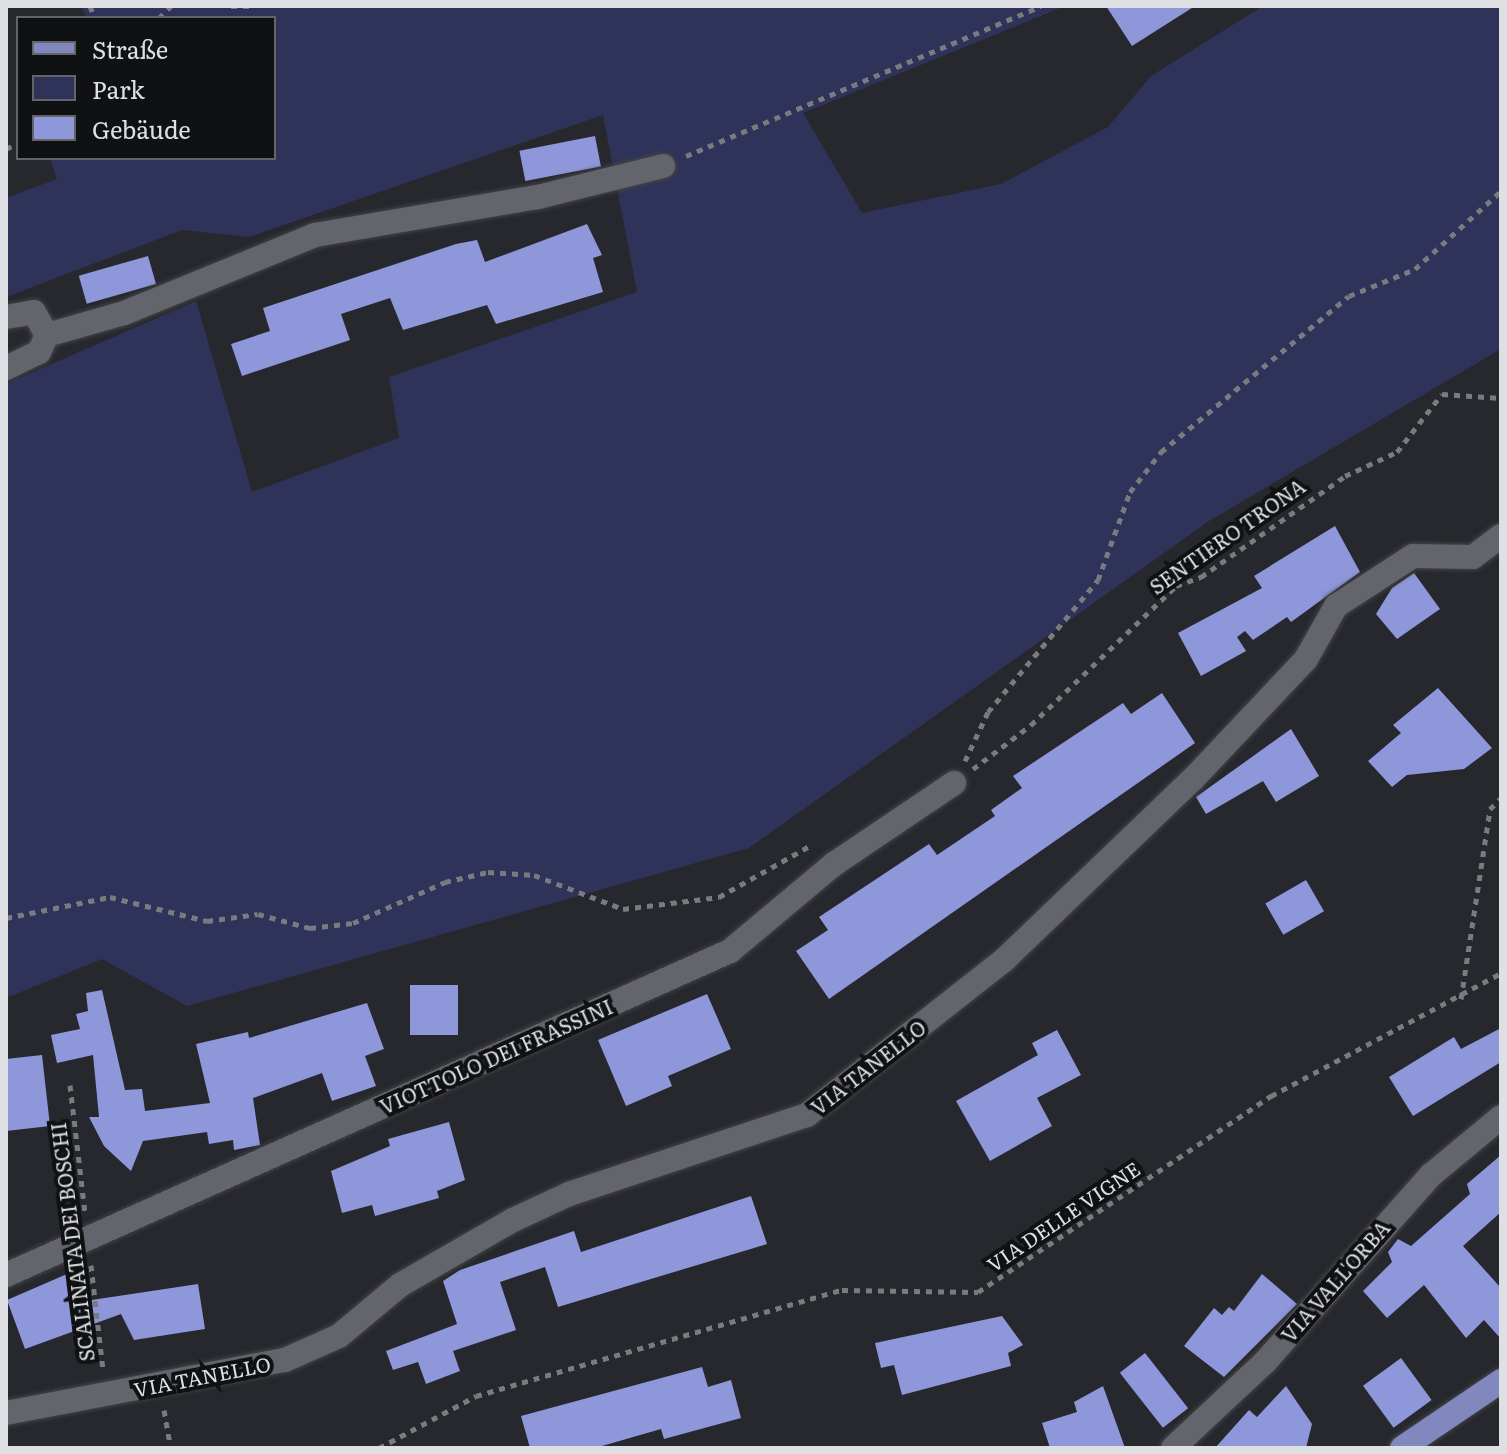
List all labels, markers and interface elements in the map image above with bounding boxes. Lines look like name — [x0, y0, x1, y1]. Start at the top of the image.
legend — [16, 16, 276, 160]
text: Straße — [92, 31, 168, 66]
text: Park — [92, 71, 145, 106]
text: Gebäude — [92, 111, 191, 146]
street label: SENTIERO TRONA — [1145, 473, 1309, 599]
street label: VIOTTOLO DEI FRASSINI — [376, 994, 616, 1118]
street label: VIA TANELLO — [806, 1015, 930, 1119]
street label: SCALINATA DEI BOSCHI — [45, 1121, 99, 1363]
street label: VIA DELLE VIGNE — [982, 1156, 1144, 1276]
street label: VIA VALL'ORBA — [1276, 1215, 1394, 1347]
street label: VIA TANELLO — [132, 1351, 272, 1401]

